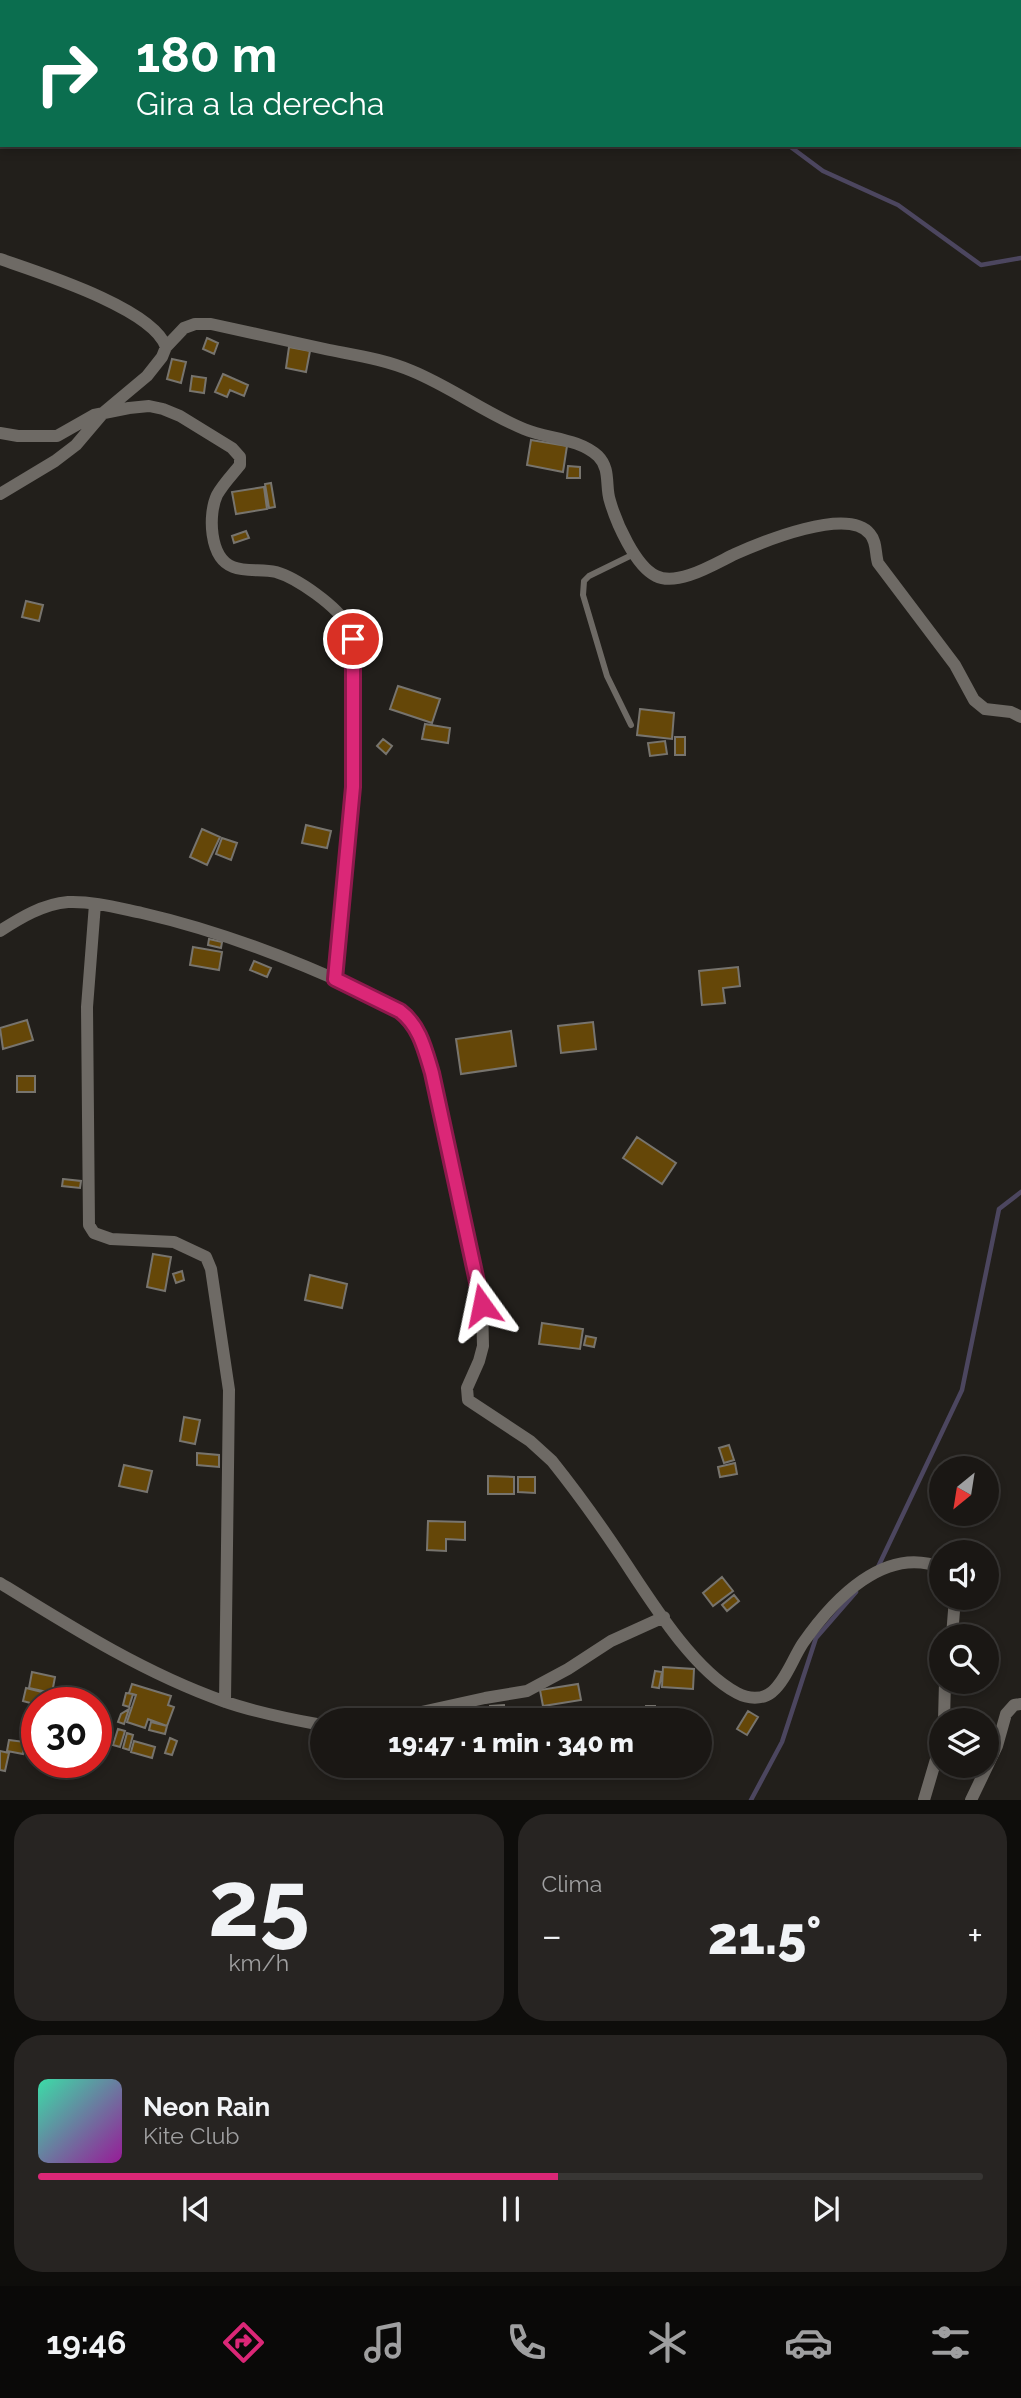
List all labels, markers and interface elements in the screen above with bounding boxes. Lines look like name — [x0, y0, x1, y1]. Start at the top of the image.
text: 180 m — [136, 26, 277, 83]
icon: right — [21, 28, 112, 119]
text: Gira a la derecha — [136, 85, 384, 122]
pin — [323, 609, 383, 669]
icon: arrive — [334, 620, 372, 658]
position arrow — [445, 1268, 519, 1342]
north arrow — [929, 1456, 999, 1526]
map controls — [929, 1456, 999, 1778]
button: sound — [929, 1540, 999, 1610]
button: search — [929, 1624, 999, 1694]
speed limit sign: 30 — [21, 1687, 112, 1778]
button: layers — [929, 1708, 999, 1778]
text: 19:47 · 1 min · 340 m — [388, 1728, 634, 1758]
text: 25 — [208, 1850, 310, 1957]
text: Clima — [542, 1870, 602, 1897]
text: 21.5° — [708, 1905, 821, 1966]
text: − — [542, 1913, 562, 1958]
text: + — [967, 1913, 983, 1958]
text: km/h — [228, 1949, 289, 1976]
text: Neon Rain — [143, 2092, 270, 2122]
text: Kite Club — [143, 2122, 240, 2149]
icon: previous — [177, 2190, 215, 2228]
icon: pause — [492, 2190, 530, 2228]
icon: next — [807, 2190, 845, 2228]
icon: directions — [219, 2318, 268, 2367]
icon: music — [360, 2318, 409, 2367]
icon: phone — [502, 2318, 551, 2367]
icon: climate — [643, 2318, 692, 2367]
icon: car — [784, 2318, 833, 2367]
icon: filters — [926, 2318, 975, 2367]
text: 19:46 — [46, 2324, 126, 2361]

